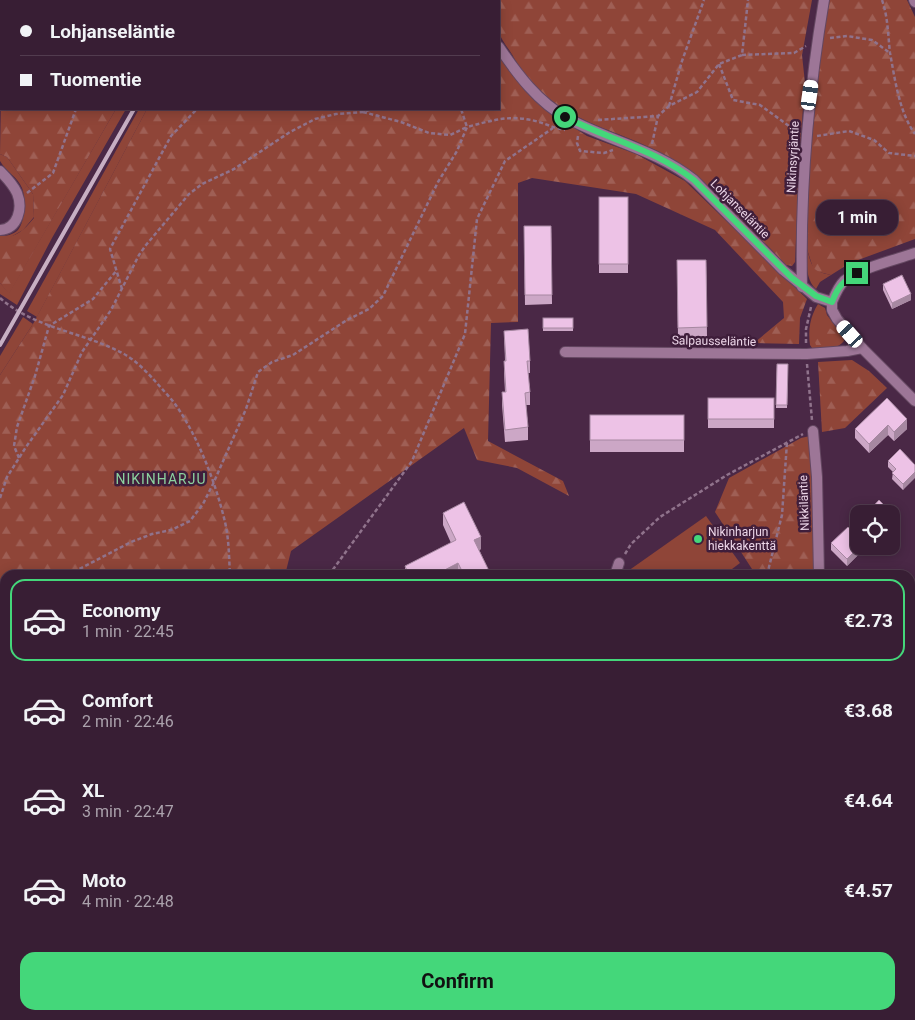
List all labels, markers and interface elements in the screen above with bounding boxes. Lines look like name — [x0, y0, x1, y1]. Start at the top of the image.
text: Lohjanseläntie — [50, 20, 175, 43]
text: Tuomentie — [50, 68, 142, 91]
car — [800, 79, 819, 111]
route start — [554, 106, 576, 128]
street label: Nikinsyrjäntie — [784, 121, 802, 193]
street label: Lohjanseläntie — [708, 177, 772, 241]
callout: 1 min — [816, 200, 898, 236]
text: 1 min — [837, 208, 877, 227]
route end — [846, 262, 868, 284]
car — [834, 318, 865, 350]
street label: Salpausseläntie — [672, 333, 756, 349]
district label: NIKINHARJU — [115, 471, 207, 487]
street label: Nikkiläntie — [796, 475, 812, 531]
map controls — [850, 505, 900, 555]
button: locate — [850, 505, 900, 555]
place label: Nikinharjun hiekkakenttä — [708, 525, 776, 553]
marker: Nikinharjun hiekkakenttä — [692, 533, 704, 545]
icon: car — [22, 598, 67, 643]
text: Economy — [82, 599, 161, 622]
text: €2.73 — [844, 609, 893, 632]
text: 1 min · 22:45 — [82, 622, 174, 641]
icon: car — [22, 688, 67, 733]
text: Comfort — [82, 689, 153, 712]
text: €3.68 — [844, 699, 893, 722]
text: 2 min · 22:46 — [82, 712, 174, 731]
icon: car — [22, 778, 67, 823]
text: XL — [82, 779, 104, 802]
text: €4.64 — [844, 789, 893, 812]
text: 3 min · 22:47 — [82, 802, 174, 821]
icon: car — [22, 868, 67, 913]
text: Moto — [82, 869, 126, 892]
text: €4.57 — [844, 879, 893, 902]
text: 4 min · 22:48 — [82, 892, 174, 911]
button: Confirm — [20, 952, 895, 1010]

